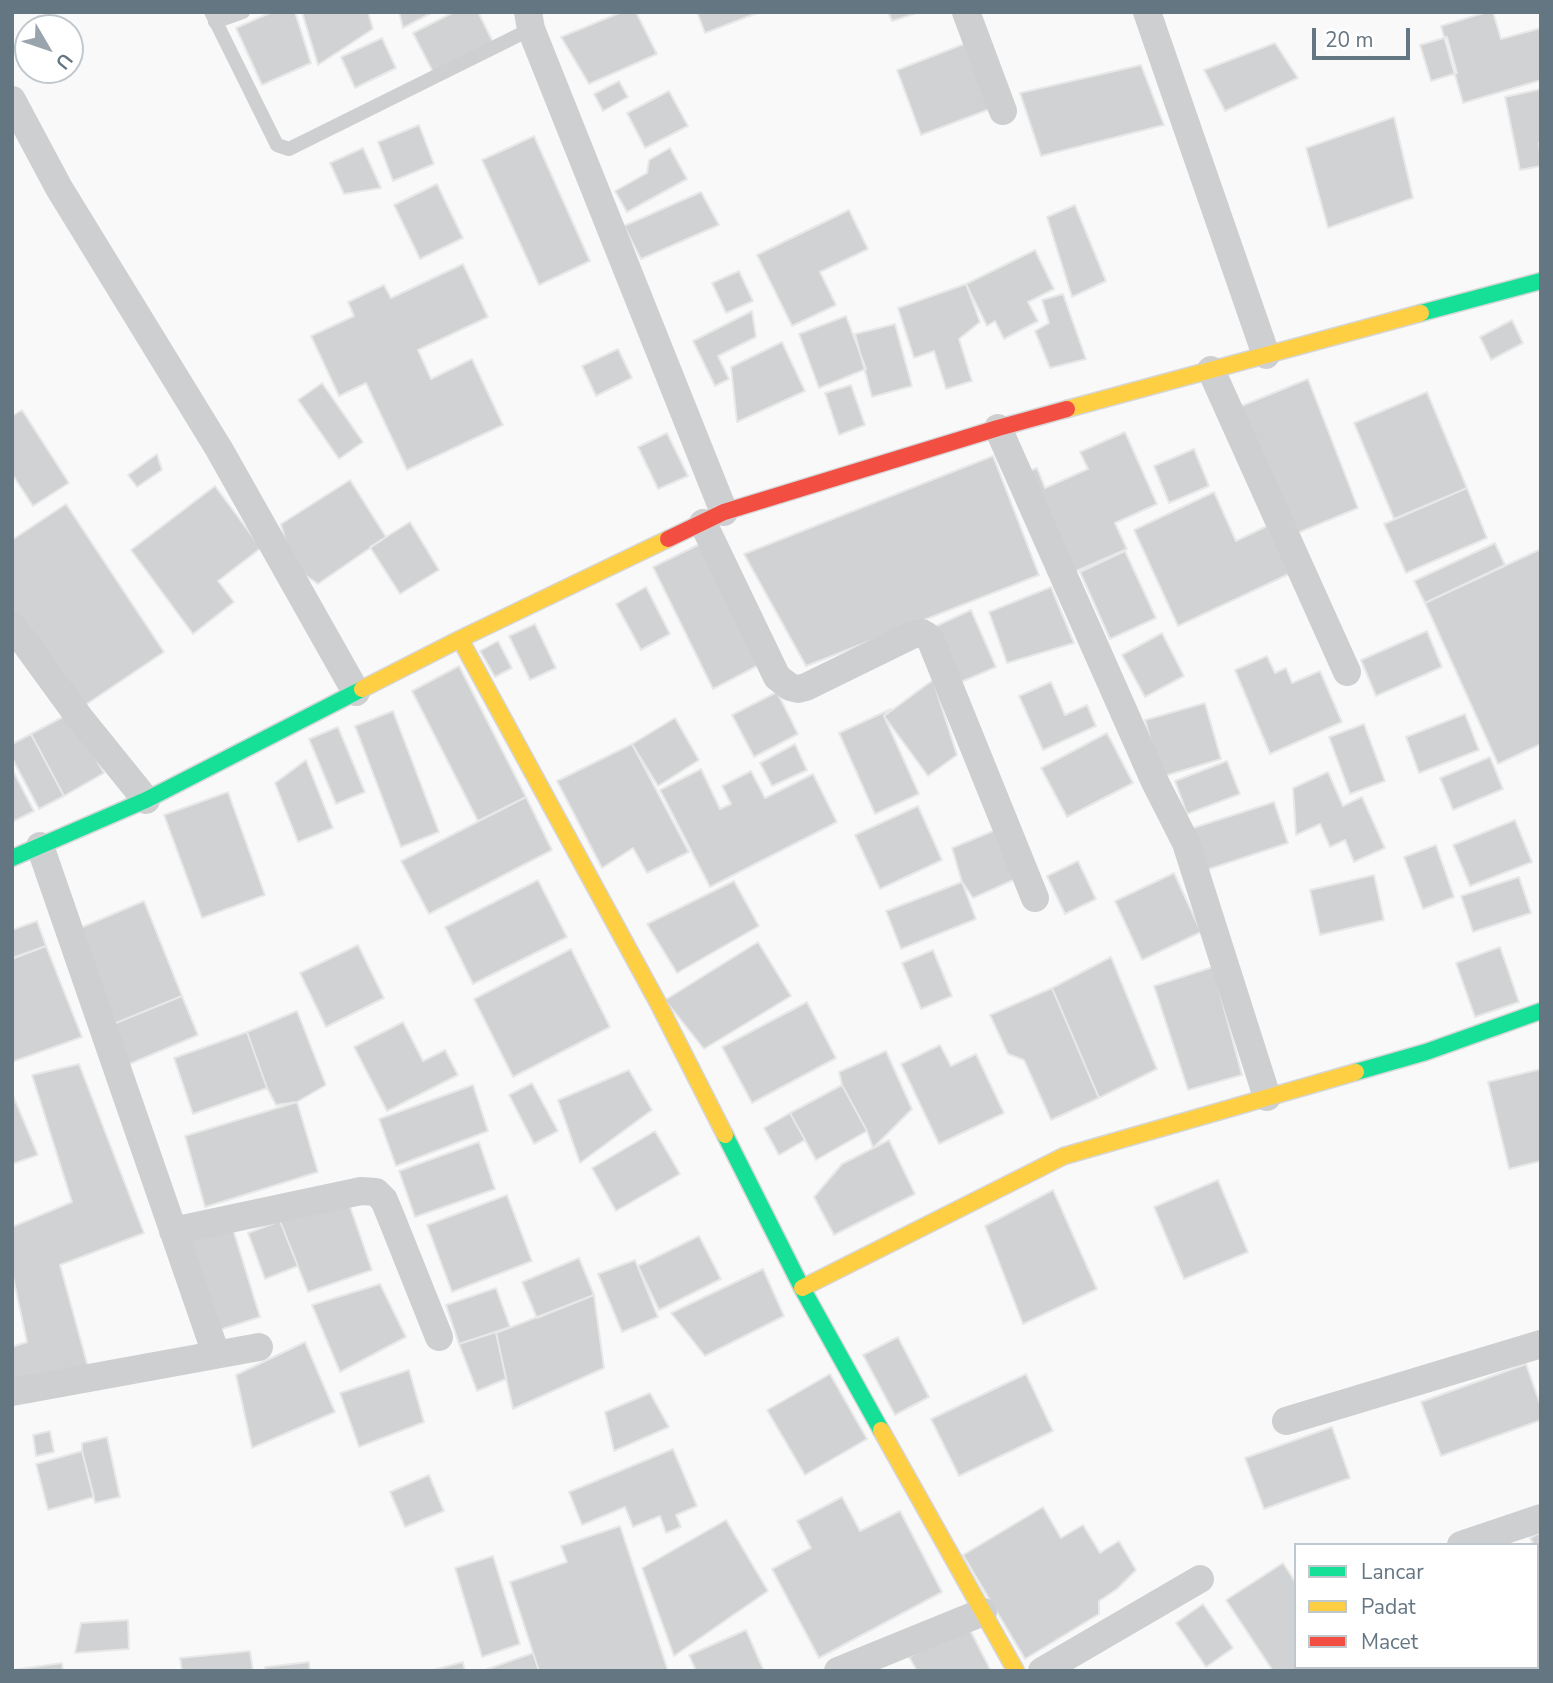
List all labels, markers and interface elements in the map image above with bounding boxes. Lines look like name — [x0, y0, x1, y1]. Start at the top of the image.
north arrow — [14, 14, 84, 84]
scale bar — [1315, 14, 1413, 58]
text: 20 m — [1325, 26, 1374, 54]
text: U — [49, 47, 78, 75]
legend — [1294, 1543, 1539, 1669]
text: Lancar — [1361, 1558, 1424, 1586]
text: Padat — [1361, 1593, 1416, 1621]
text: Macet — [1361, 1628, 1418, 1656]

